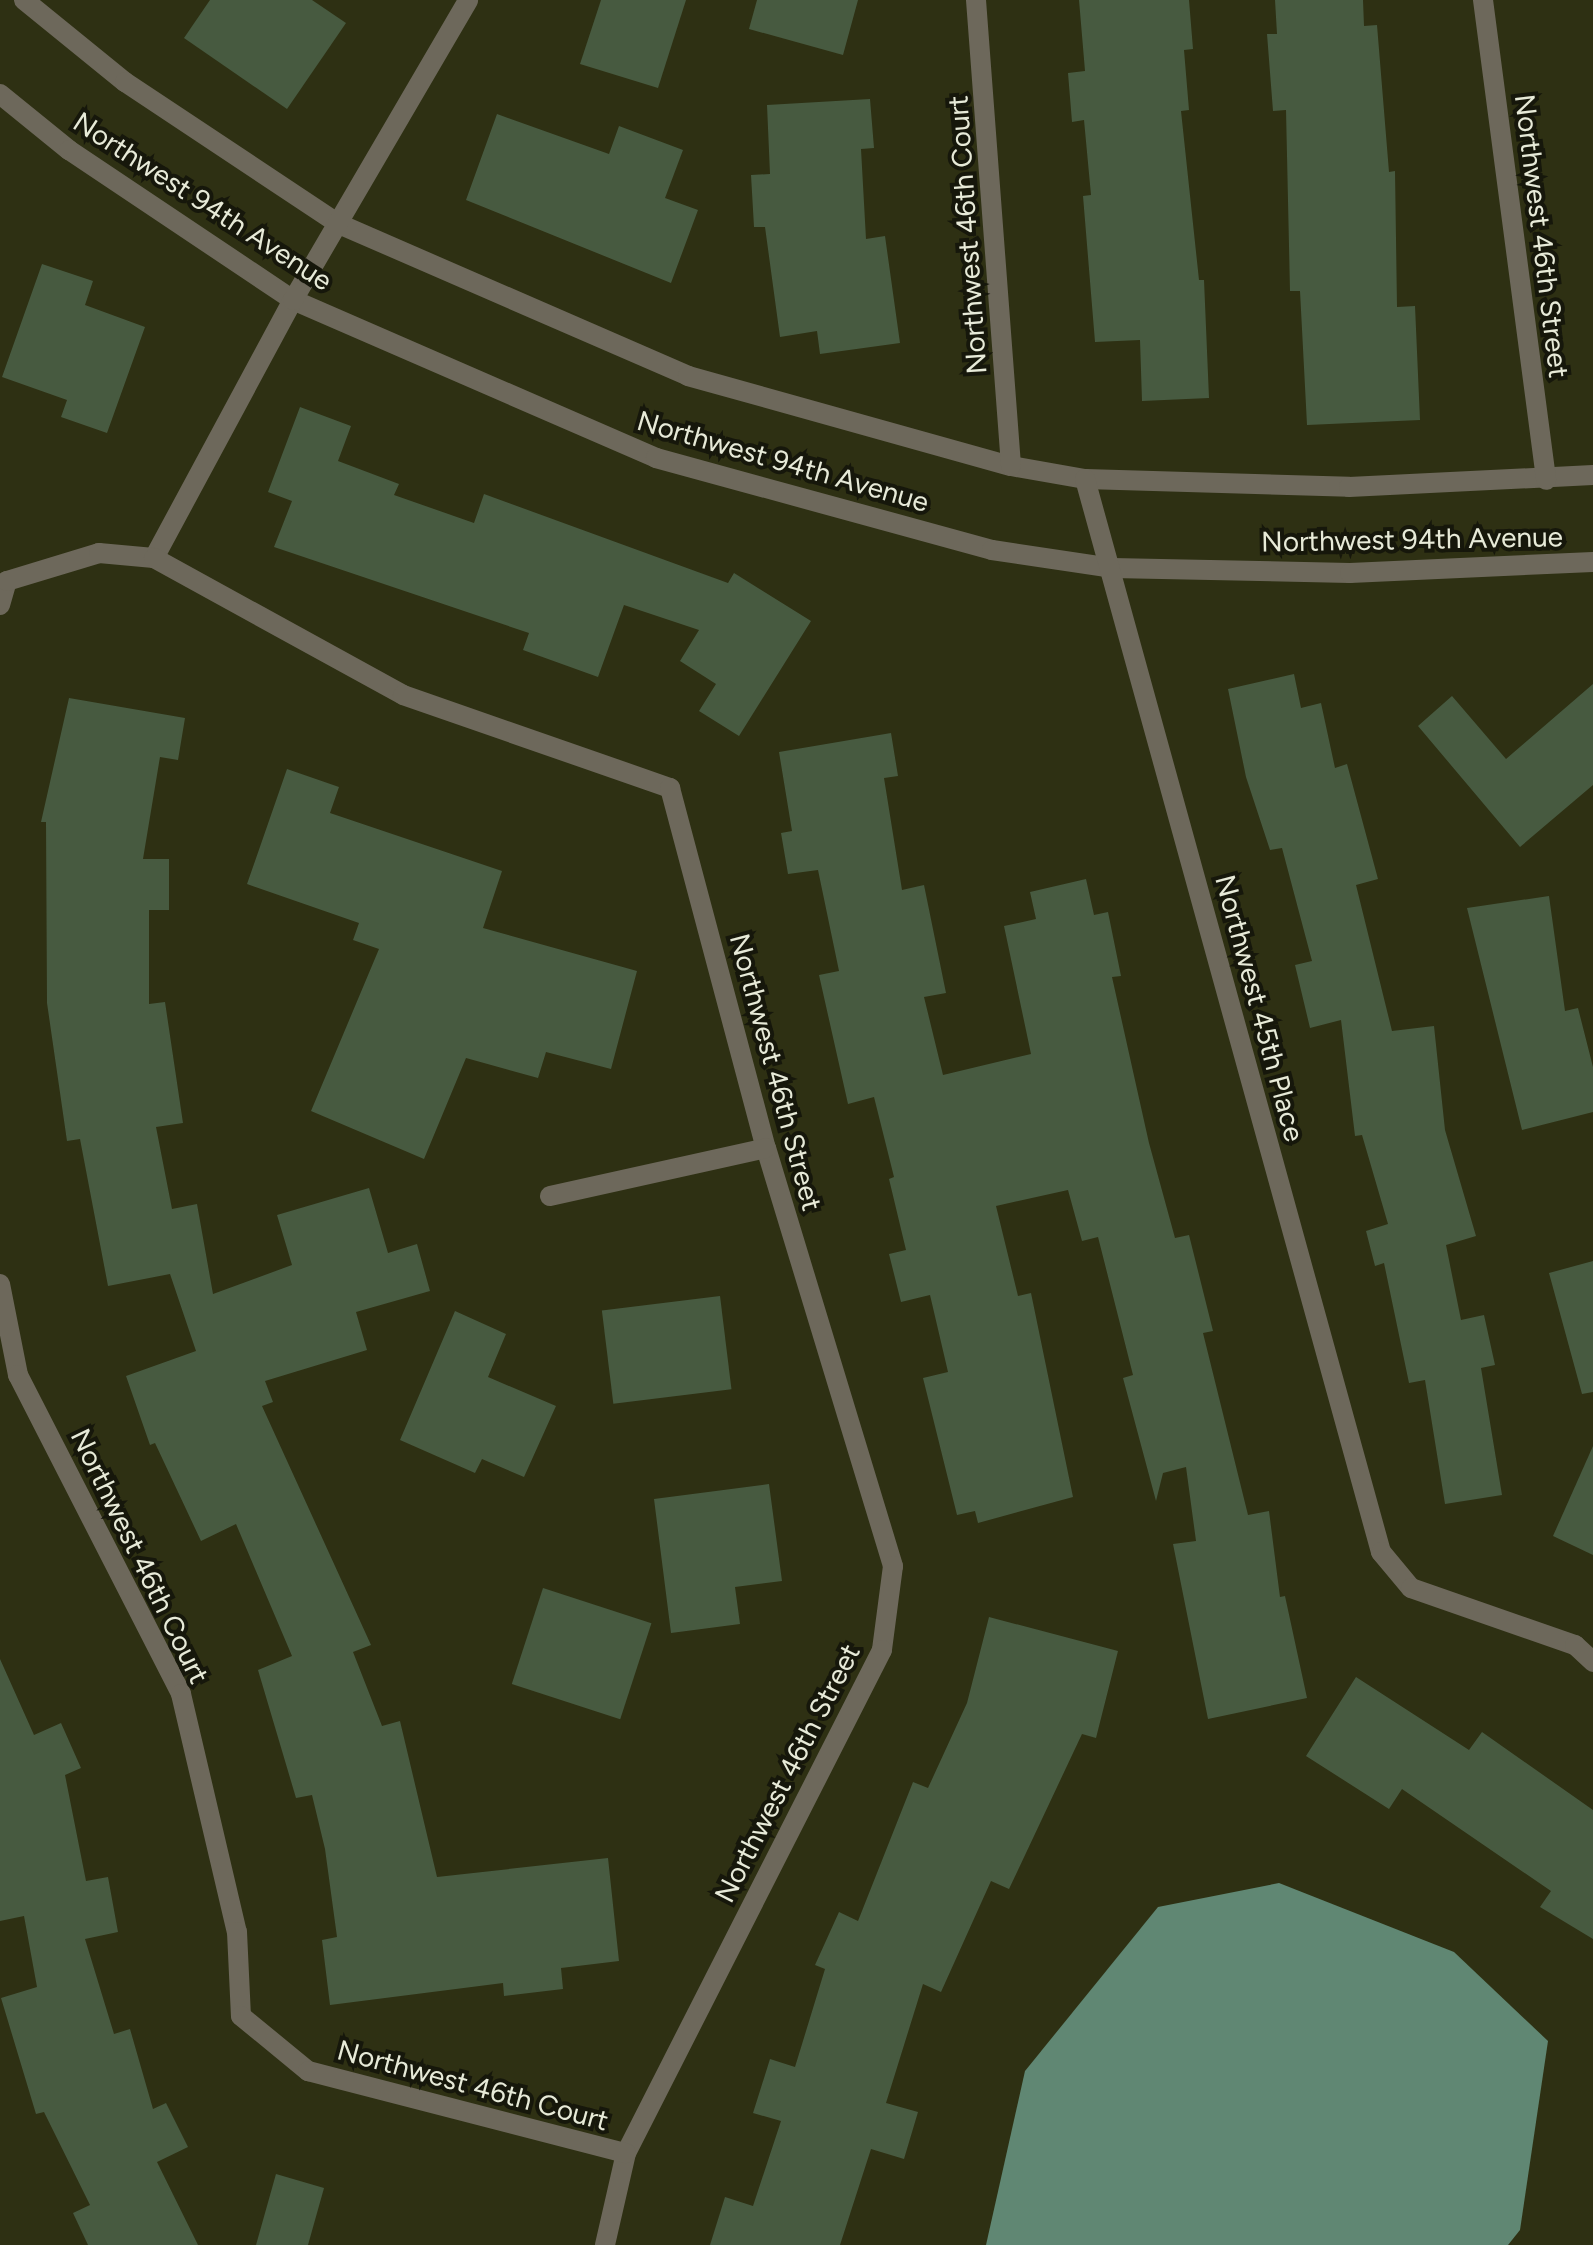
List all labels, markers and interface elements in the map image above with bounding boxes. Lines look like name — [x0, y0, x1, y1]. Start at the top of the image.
street label: Northwest 46th Street — [1508, 92, 1576, 380]
street label: Northwest 46th Court — [940, 95, 994, 375]
street label: Northwest 94th Avenue — [67, 105, 339, 297]
street label: Northwest 94th Avenue — [633, 403, 933, 519]
street label: Northwest 94th Avenue — [1261, 520, 1563, 558]
street label: Northwest 45th Place — [1208, 871, 1312, 1145]
street label: Northwest 46th Street — [723, 930, 829, 1214]
street label: Northwest 46th Court — [64, 1423, 216, 1689]
street label: Northwest 46th Street — [707, 1638, 867, 1908]
street label: Northwest 46th Court — [334, 2033, 612, 2137]

